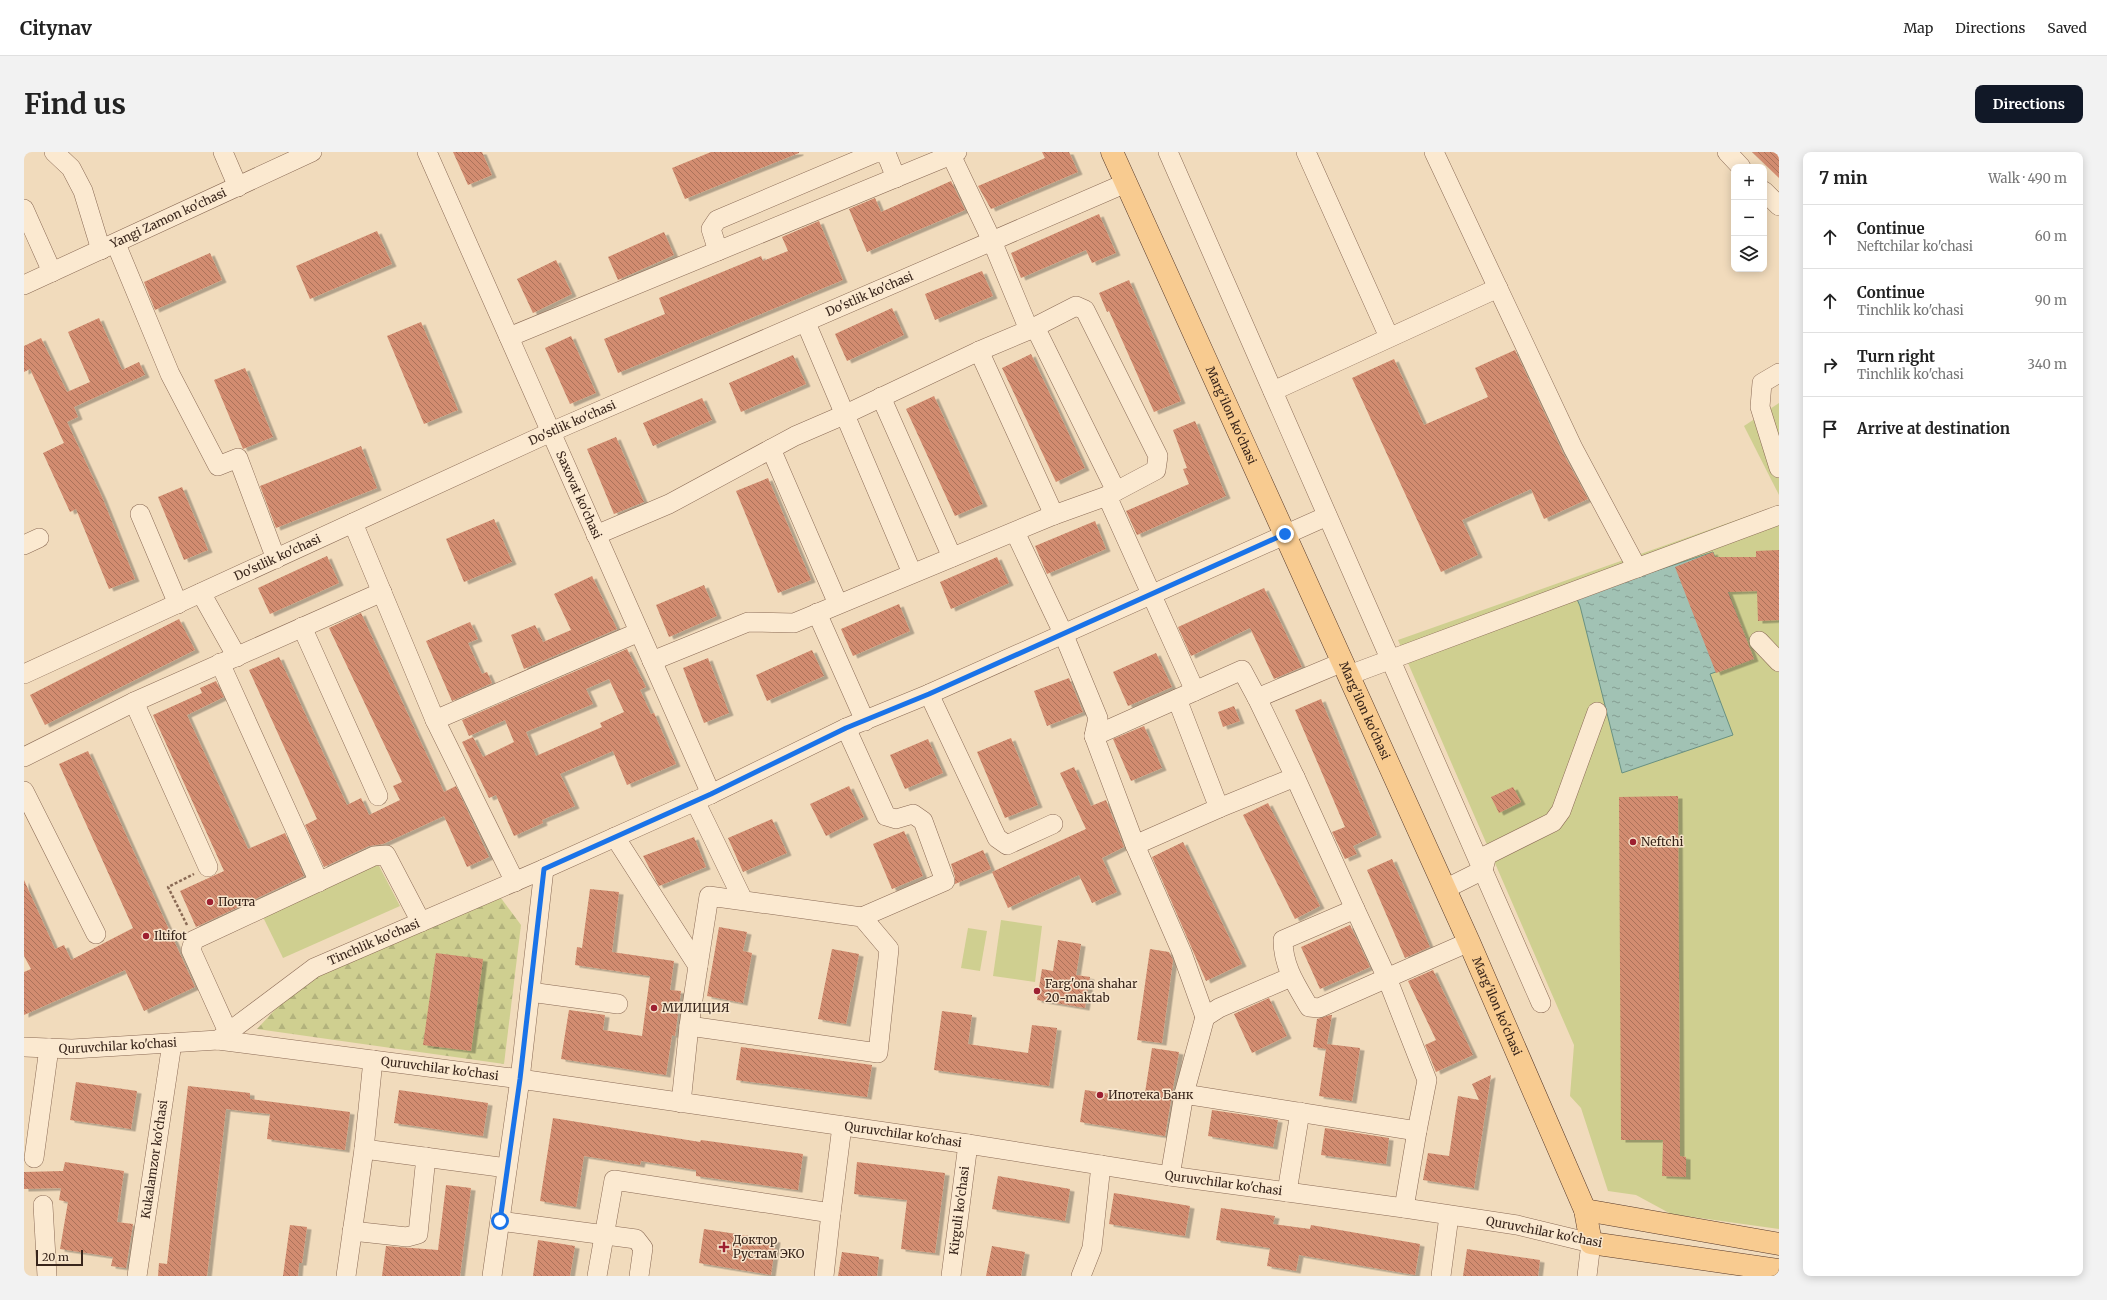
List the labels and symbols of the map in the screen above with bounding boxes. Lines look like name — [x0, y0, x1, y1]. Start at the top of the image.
street label: Yangi Zamon ko'chasi — [107, 185, 229, 252]
street label: Do'stlik ko'chasi — [823, 268, 915, 319]
street label: Marg'ilon ko'chasi — [1203, 364, 1260, 467]
street label: Do'stlik ko'chasi — [526, 397, 618, 448]
street label: Saxovat ko'chasi — [553, 448, 605, 541]
route end — [1276, 525, 1294, 543]
street label: Do'stlik ko'chasi — [232, 531, 323, 584]
street label: Marg'ilon ko'chasi — [1336, 659, 1394, 762]
place label: Neftchi — [1641, 834, 1683, 849]
marker: Neftchi — [1628, 837, 1638, 847]
place label: Почта — [218, 894, 256, 909]
marker: Почта — [205, 897, 215, 907]
street label: Tinchlik ko'chasi — [325, 915, 422, 968]
place label: Iltifot — [154, 928, 187, 943]
marker: Iltifot — [141, 931, 151, 941]
street label: Marg'ilon ko'chasi — [1469, 955, 1525, 1058]
place label: Farg'ona shahar 20-maktab — [1045, 976, 1138, 1005]
marker: Farg'ona shahar 20-maktab — [1032, 986, 1042, 996]
place label: МИЛИЦИЯ — [662, 1000, 730, 1015]
marker: МИЛИЦИЯ — [649, 1003, 659, 1013]
street label: Quruvchilar ko'chasi — [58, 1035, 178, 1056]
street label: Quruvchilar ko'chasi — [380, 1053, 500, 1083]
place label: Ипотека Банк — [1108, 1087, 1194, 1102]
marker: Ипотека Банк — [1095, 1090, 1105, 1100]
street label: Kukalamzor ko'chasi — [138, 1099, 170, 1220]
street label: Quruvchilar ko'chasi — [844, 1118, 963, 1150]
street label: Kirguli ko'chasi — [946, 1165, 972, 1256]
street label: Quruvchilar ko'chasi — [1164, 1167, 1283, 1198]
route start — [491, 1212, 509, 1230]
street label: Quruvchilar ko'chasi — [1485, 1213, 1604, 1250]
place label: Доктор Рустам ЭКО — [733, 1232, 805, 1261]
marker: Доктор Рустам ЭКО — [718, 1241, 730, 1253]
scale bar — [36, 1248, 83, 1267]

